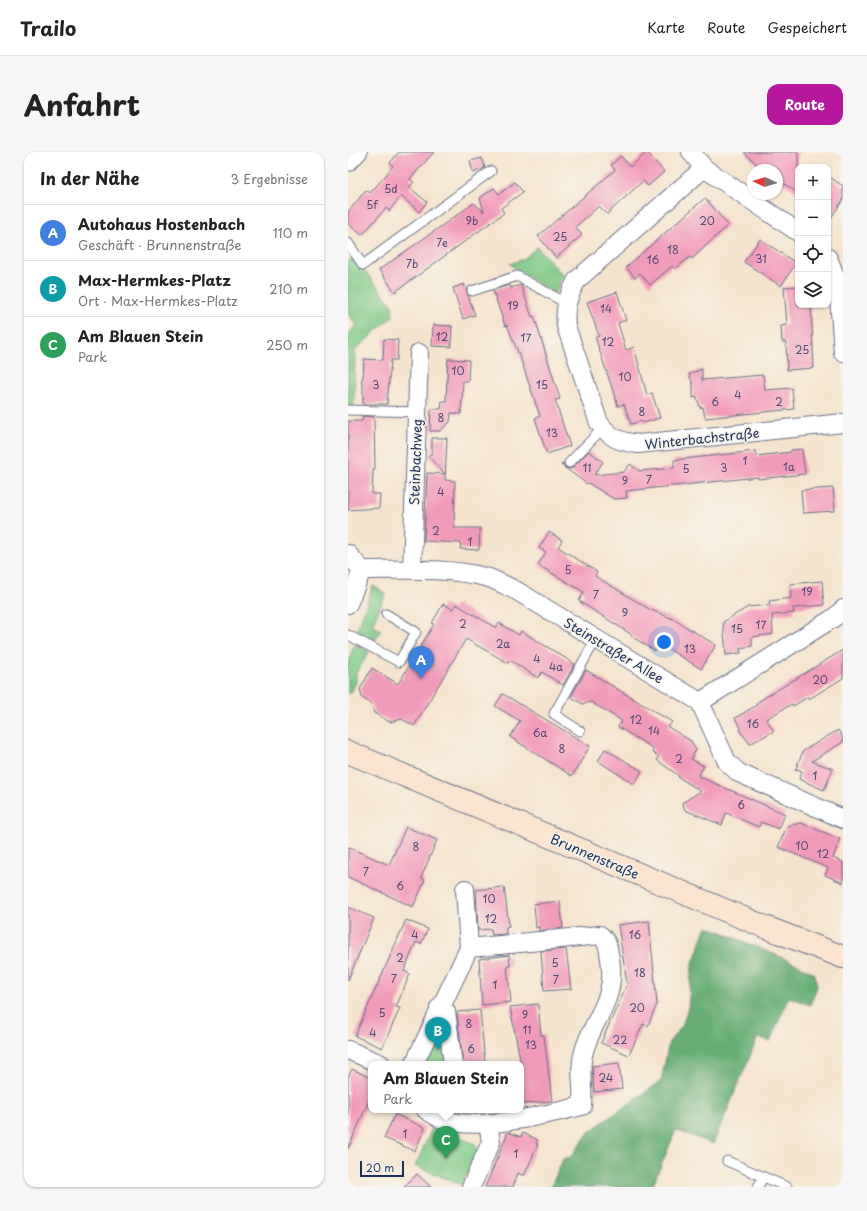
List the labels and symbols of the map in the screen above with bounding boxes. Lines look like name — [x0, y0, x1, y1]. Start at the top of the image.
north arrow — [747, 164, 783, 200]
house number: 5d — [384, 180, 398, 197]
house number: 5f — [366, 196, 379, 213]
house number: 9b — [466, 212, 478, 229]
house number: 20 — [699, 212, 715, 229]
house number: 25 — [553, 228, 567, 245]
house number: 7e — [436, 234, 448, 251]
house number: 18 — [667, 241, 679, 258]
house number: 31 — [755, 250, 767, 267]
house number: 16 — [647, 251, 660, 268]
house number: 7b — [406, 255, 418, 272]
house number: 19 — [507, 297, 519, 314]
house number: 14 — [600, 300, 612, 317]
house number: 12 — [436, 328, 449, 345]
house number: 17 — [521, 329, 532, 346]
house number: 12 — [602, 333, 615, 350]
house number: 25 — [795, 341, 809, 358]
house number: 10 — [452, 362, 464, 379]
house number: 10 — [619, 368, 631, 385]
house number: 3 — [372, 376, 380, 393]
house number: 15 — [536, 376, 548, 393]
house number: 4 — [734, 386, 742, 403]
house number: 6 — [711, 393, 719, 410]
house number: 2 — [775, 393, 783, 410]
house number: 8 — [639, 403, 646, 420]
house number: 8 — [438, 409, 445, 426]
street label: Steinbachweg — [404, 419, 426, 505]
street label: Winterbachstraße — [644, 423, 760, 453]
house number: 13 — [546, 424, 558, 441]
house number: 1 — [743, 452, 748, 469]
house number: 1a — [783, 458, 795, 475]
house number: 11 — [582, 459, 592, 476]
house number: 3 — [720, 459, 728, 476]
house number: 5 — [682, 460, 690, 477]
house number: 7 — [646, 471, 652, 488]
house number: 9 — [622, 472, 628, 489]
house number: 4 — [437, 483, 445, 500]
house number: 2 — [432, 522, 440, 539]
house number: 1 — [468, 533, 473, 550]
house number: 5 — [564, 561, 572, 578]
house number: 19 — [801, 583, 813, 600]
house number: 7 — [593, 586, 599, 603]
house number: 9 — [622, 604, 628, 621]
street label: Steinstraßer Allee — [561, 613, 667, 687]
house number: 2 — [459, 615, 467, 632]
house number: 17 — [756, 616, 767, 633]
house number: 15 — [731, 620, 743, 637]
your location — [654, 632, 674, 652]
house number: 2a — [496, 635, 510, 652]
house number: 13 — [684, 640, 696, 657]
pin: A — [408, 646, 434, 679]
house number: 4 — [533, 650, 541, 667]
house number: 4a — [549, 658, 563, 675]
house number: 20 — [812, 671, 828, 688]
house number: 12 — [630, 711, 643, 728]
house number: 16 — [747, 715, 760, 732]
house number: 14 — [648, 722, 660, 739]
house number: 6a — [533, 724, 547, 741]
house number: 8 — [559, 740, 566, 757]
house number: 2 — [675, 750, 683, 767]
house number: 1 — [813, 767, 818, 784]
house number: 6 — [737, 796, 745, 813]
street label: Brunnenstraße — [548, 829, 642, 883]
house number: 10 — [796, 837, 808, 854]
house number: 8 — [413, 838, 420, 855]
house number: 12 — [817, 845, 830, 862]
house number: 7 — [363, 863, 369, 880]
house number: 6 — [396, 877, 404, 894]
house number: 10 — [483, 890, 495, 907]
house number: 12 — [485, 910, 498, 927]
house number: 4 — [411, 926, 419, 943]
house number: 16 — [629, 926, 642, 943]
house number: 2 — [396, 949, 404, 966]
house number: 5 — [551, 954, 559, 971]
house number: 18 — [634, 964, 646, 981]
house number: 7 — [391, 970, 397, 987]
house number: 7 — [553, 971, 559, 988]
house number: 1 — [493, 976, 498, 993]
house number: 20 — [629, 999, 645, 1016]
house number: 5 — [378, 1004, 386, 1021]
house number: 9 — [522, 1006, 528, 1023]
house number: 8 — [466, 1015, 473, 1032]
pin: B — [425, 1017, 451, 1050]
house number: 11 — [522, 1021, 532, 1038]
house number: 4 — [369, 1024, 377, 1041]
house number: 22 — [613, 1031, 627, 1048]
house number: 13 — [525, 1036, 537, 1053]
house number: 6 — [467, 1040, 475, 1057]
house number: 24 — [599, 1069, 613, 1086]
house number: 1 — [403, 1125, 408, 1142]
pin: C — [433, 1126, 459, 1159]
house number: 1 — [514, 1145, 519, 1162]
scale bar — [360, 1159, 404, 1178]

